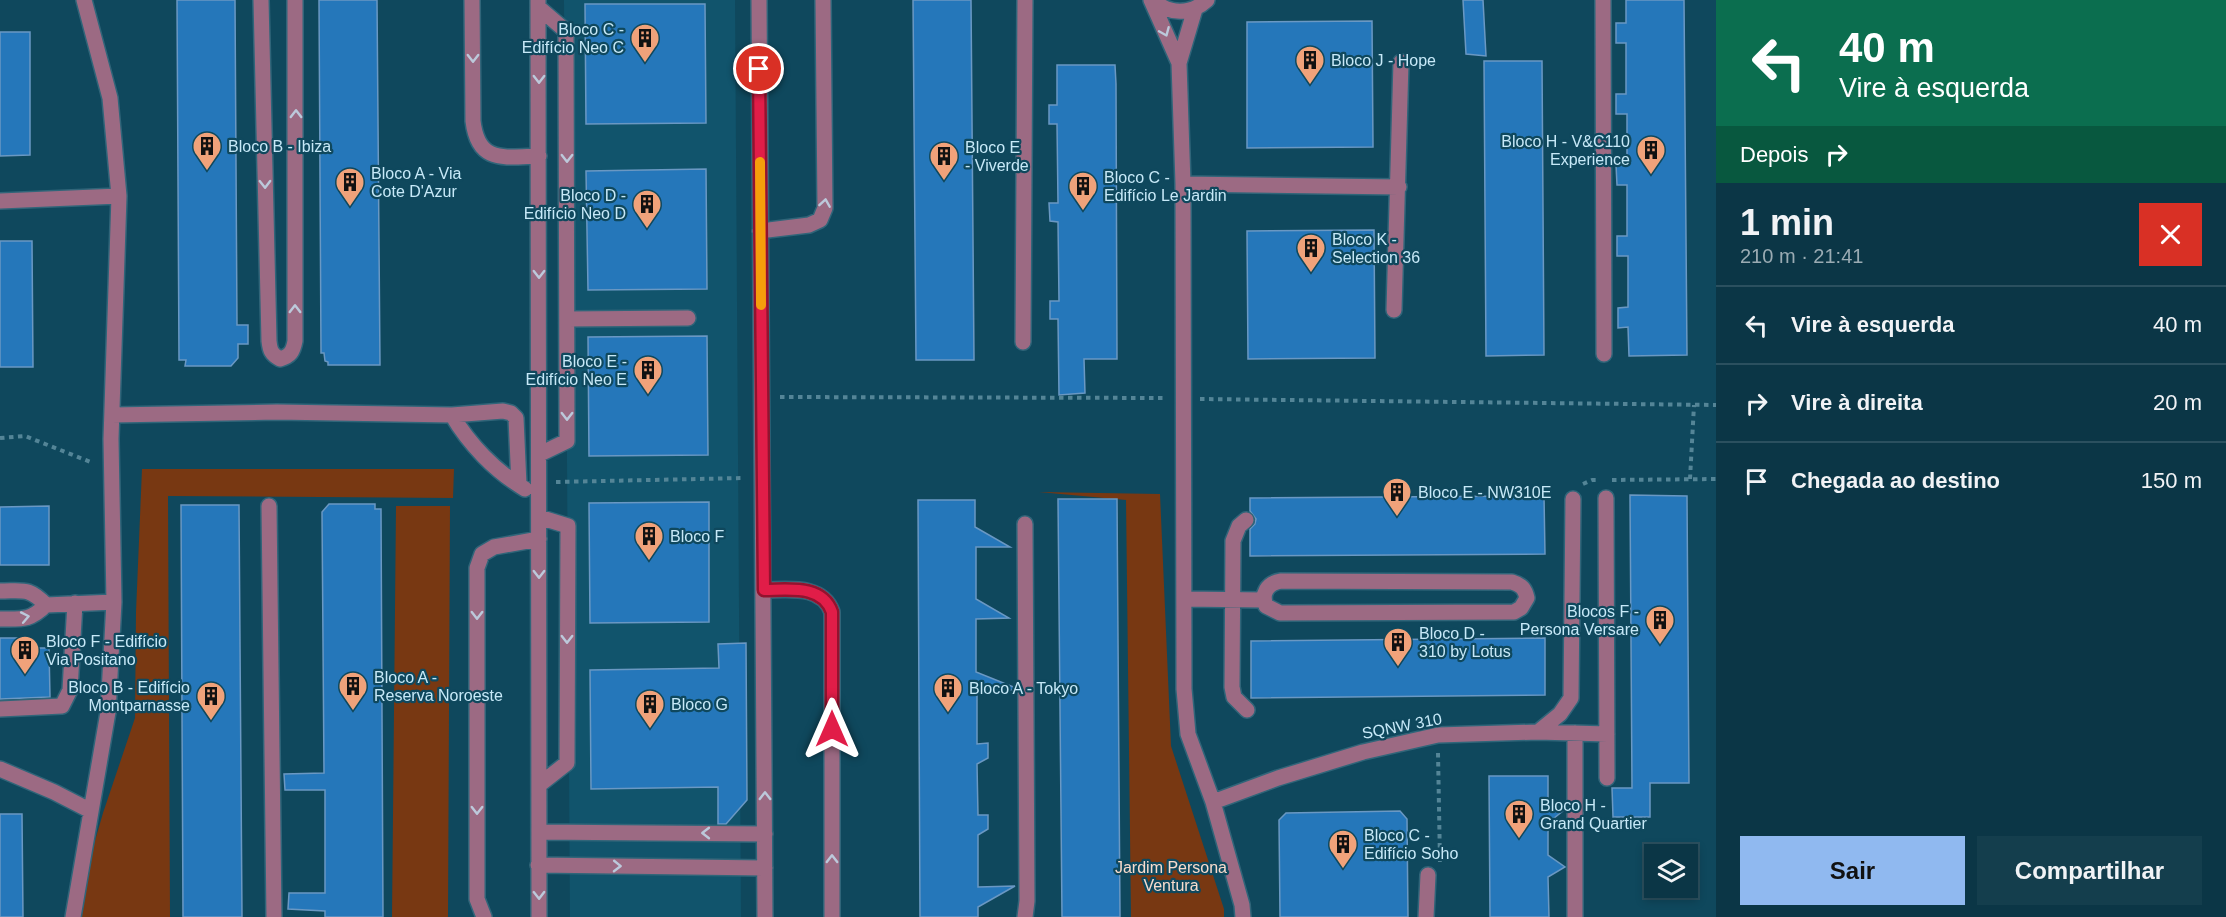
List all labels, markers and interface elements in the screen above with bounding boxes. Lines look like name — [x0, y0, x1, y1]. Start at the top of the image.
place label: Bloco C - Edifício Neo C — [522, 21, 624, 56]
building icon: Bloco C - Edifício Neo C — [629, 22, 661, 64]
icon: left — [1740, 24, 1818, 102]
text: 40 m — [1839, 24, 1935, 71]
one-way arrow — [1158, 25, 1170, 36]
pin — [733, 43, 784, 94]
building icon: Bloco J - Hope — [1294, 44, 1326, 86]
icon: arrive — [742, 52, 775, 85]
place label: Bloco J - Hope — [1331, 52, 1436, 69]
one-way arrow — [466, 54, 479, 63]
text: Vire à esquerda — [1839, 73, 2029, 103]
one-way arrow — [532, 75, 545, 84]
one-way arrow — [290, 110, 302, 119]
building icon: Bloco B - Ibiza — [191, 130, 223, 172]
place label: Bloco H - V&C110 Experience — [1501, 133, 1630, 168]
building icon: Bloco H - V&C110 Experience — [1635, 134, 1667, 176]
place label: Bloco B - Ibiza — [228, 138, 331, 155]
icon: right — [1820, 138, 1853, 171]
place label: Bloco E - Viverde — [965, 139, 1029, 174]
building icon: Bloco E - Viverde — [928, 140, 960, 182]
text: Depois — [1740, 142, 1808, 167]
one-way arrow — [561, 153, 573, 162]
place label: Bloco A - Via Cote D'Azur — [371, 165, 462, 200]
building icon: Bloco A - Via Cote D'Azur — [334, 166, 366, 208]
place label: Bloco C - Edifício Le Jardin — [1104, 169, 1227, 204]
building icon: Bloco C - Edifício Le Jardin — [1067, 170, 1099, 212]
one-way arrow — [259, 180, 271, 189]
place label: Bloco D - Edifício Neo D — [524, 187, 626, 222]
building icon: Bloco D - Edifício Neo D — [631, 188, 663, 230]
one-way arrow — [818, 198, 830, 207]
text: 1 min — [1740, 202, 1834, 243]
button: close — [2139, 203, 2202, 266]
place label: Bloco K - Selection 36 — [1332, 231, 1420, 266]
building icon: Bloco K - Selection 36 — [1295, 232, 1327, 274]
text: 210 m · 21:41 — [1740, 245, 1863, 267]
one-way arrow — [533, 270, 545, 279]
one-way arrow — [289, 305, 301, 314]
icon: left — [1740, 309, 1773, 342]
text: Vire à esquerda — [1791, 312, 1954, 337]
text: 40 m — [2153, 312, 2202, 337]
place label: Bloco E - Edifício Neo E — [526, 353, 627, 388]
building icon: Bloco E - Edifício Neo E — [632, 354, 664, 396]
icon: right — [1740, 387, 1773, 420]
text: Vire à direita — [1791, 390, 1923, 415]
text: 20 m — [2153, 390, 2202, 415]
one-way arrow — [561, 411, 573, 420]
icon: arrive — [1740, 465, 1773, 498]
text: Chegada ao destino — [1791, 468, 2000, 493]
text: 150 m — [2141, 468, 2202, 493]
building icon: Bloco E - NW310E — [1381, 476, 1413, 518]
place label: Bloco E - NW310E — [1418, 484, 1551, 501]
building icon: Bloco F — [633, 520, 665, 562]
place label: Bloco F — [670, 528, 724, 545]
one-way arrow — [533, 570, 545, 579]
place label: Blocos F - Persona Versare — [1520, 603, 1639, 638]
building icon: Blocos F - Persona Versare — [1644, 604, 1676, 646]
one-way arrow — [471, 610, 483, 619]
one-way arrow — [20, 611, 30, 624]
place label: Bloco D - 310 by Lotus — [1419, 625, 1511, 660]
building icon: Bloco D - 310 by Lotus — [1382, 626, 1414, 668]
place label: Bloco F - Edifício Via Positano — [46, 633, 167, 668]
building icon: Bloco F - Edifício Via Positano — [9, 634, 41, 676]
one-way arrow — [561, 634, 573, 643]
place label: Bloco A - Reserva Noroeste — [374, 669, 503, 704]
building icon: Bloco A - Reserva Noroeste — [337, 670, 369, 712]
building icon: Bloco A - Tokyo — [932, 672, 964, 714]
place label: Bloco B - Edifício Montparnasse — [68, 679, 190, 714]
building icon: Bloco B - Edifício Montparnasse — [195, 680, 227, 722]
place label: Bloco A - Tokyo — [969, 680, 1078, 697]
building icon: Bloco G — [634, 688, 666, 730]
place label: Bloco G — [671, 696, 728, 713]
position arrow — [800, 697, 864, 761]
street label: SQNW 310 — [1361, 710, 1443, 742]
one-way arrow — [759, 791, 771, 800]
place label: Bloco H - Grand Quartier — [1540, 797, 1647, 832]
building icon: Bloco H - Grand Quartier — [1503, 798, 1535, 840]
one-way arrow — [471, 805, 483, 814]
one-way arrow — [702, 827, 711, 840]
place label: Bloco C - Edifício Soho — [1364, 827, 1458, 862]
building icon: Bloco C - Edifício Soho — [1327, 828, 1359, 870]
button: Sair — [1740, 836, 1965, 905]
button: Compartilhar — [1977, 836, 2202, 905]
map controls — [1644, 844, 1698, 898]
button: layers — [1644, 844, 1698, 898]
one-way arrow — [826, 854, 838, 863]
park label: Jardim Persona Ventura — [1115, 859, 1227, 894]
one-way arrow — [613, 860, 622, 872]
one-way arrow — [532, 891, 545, 900]

